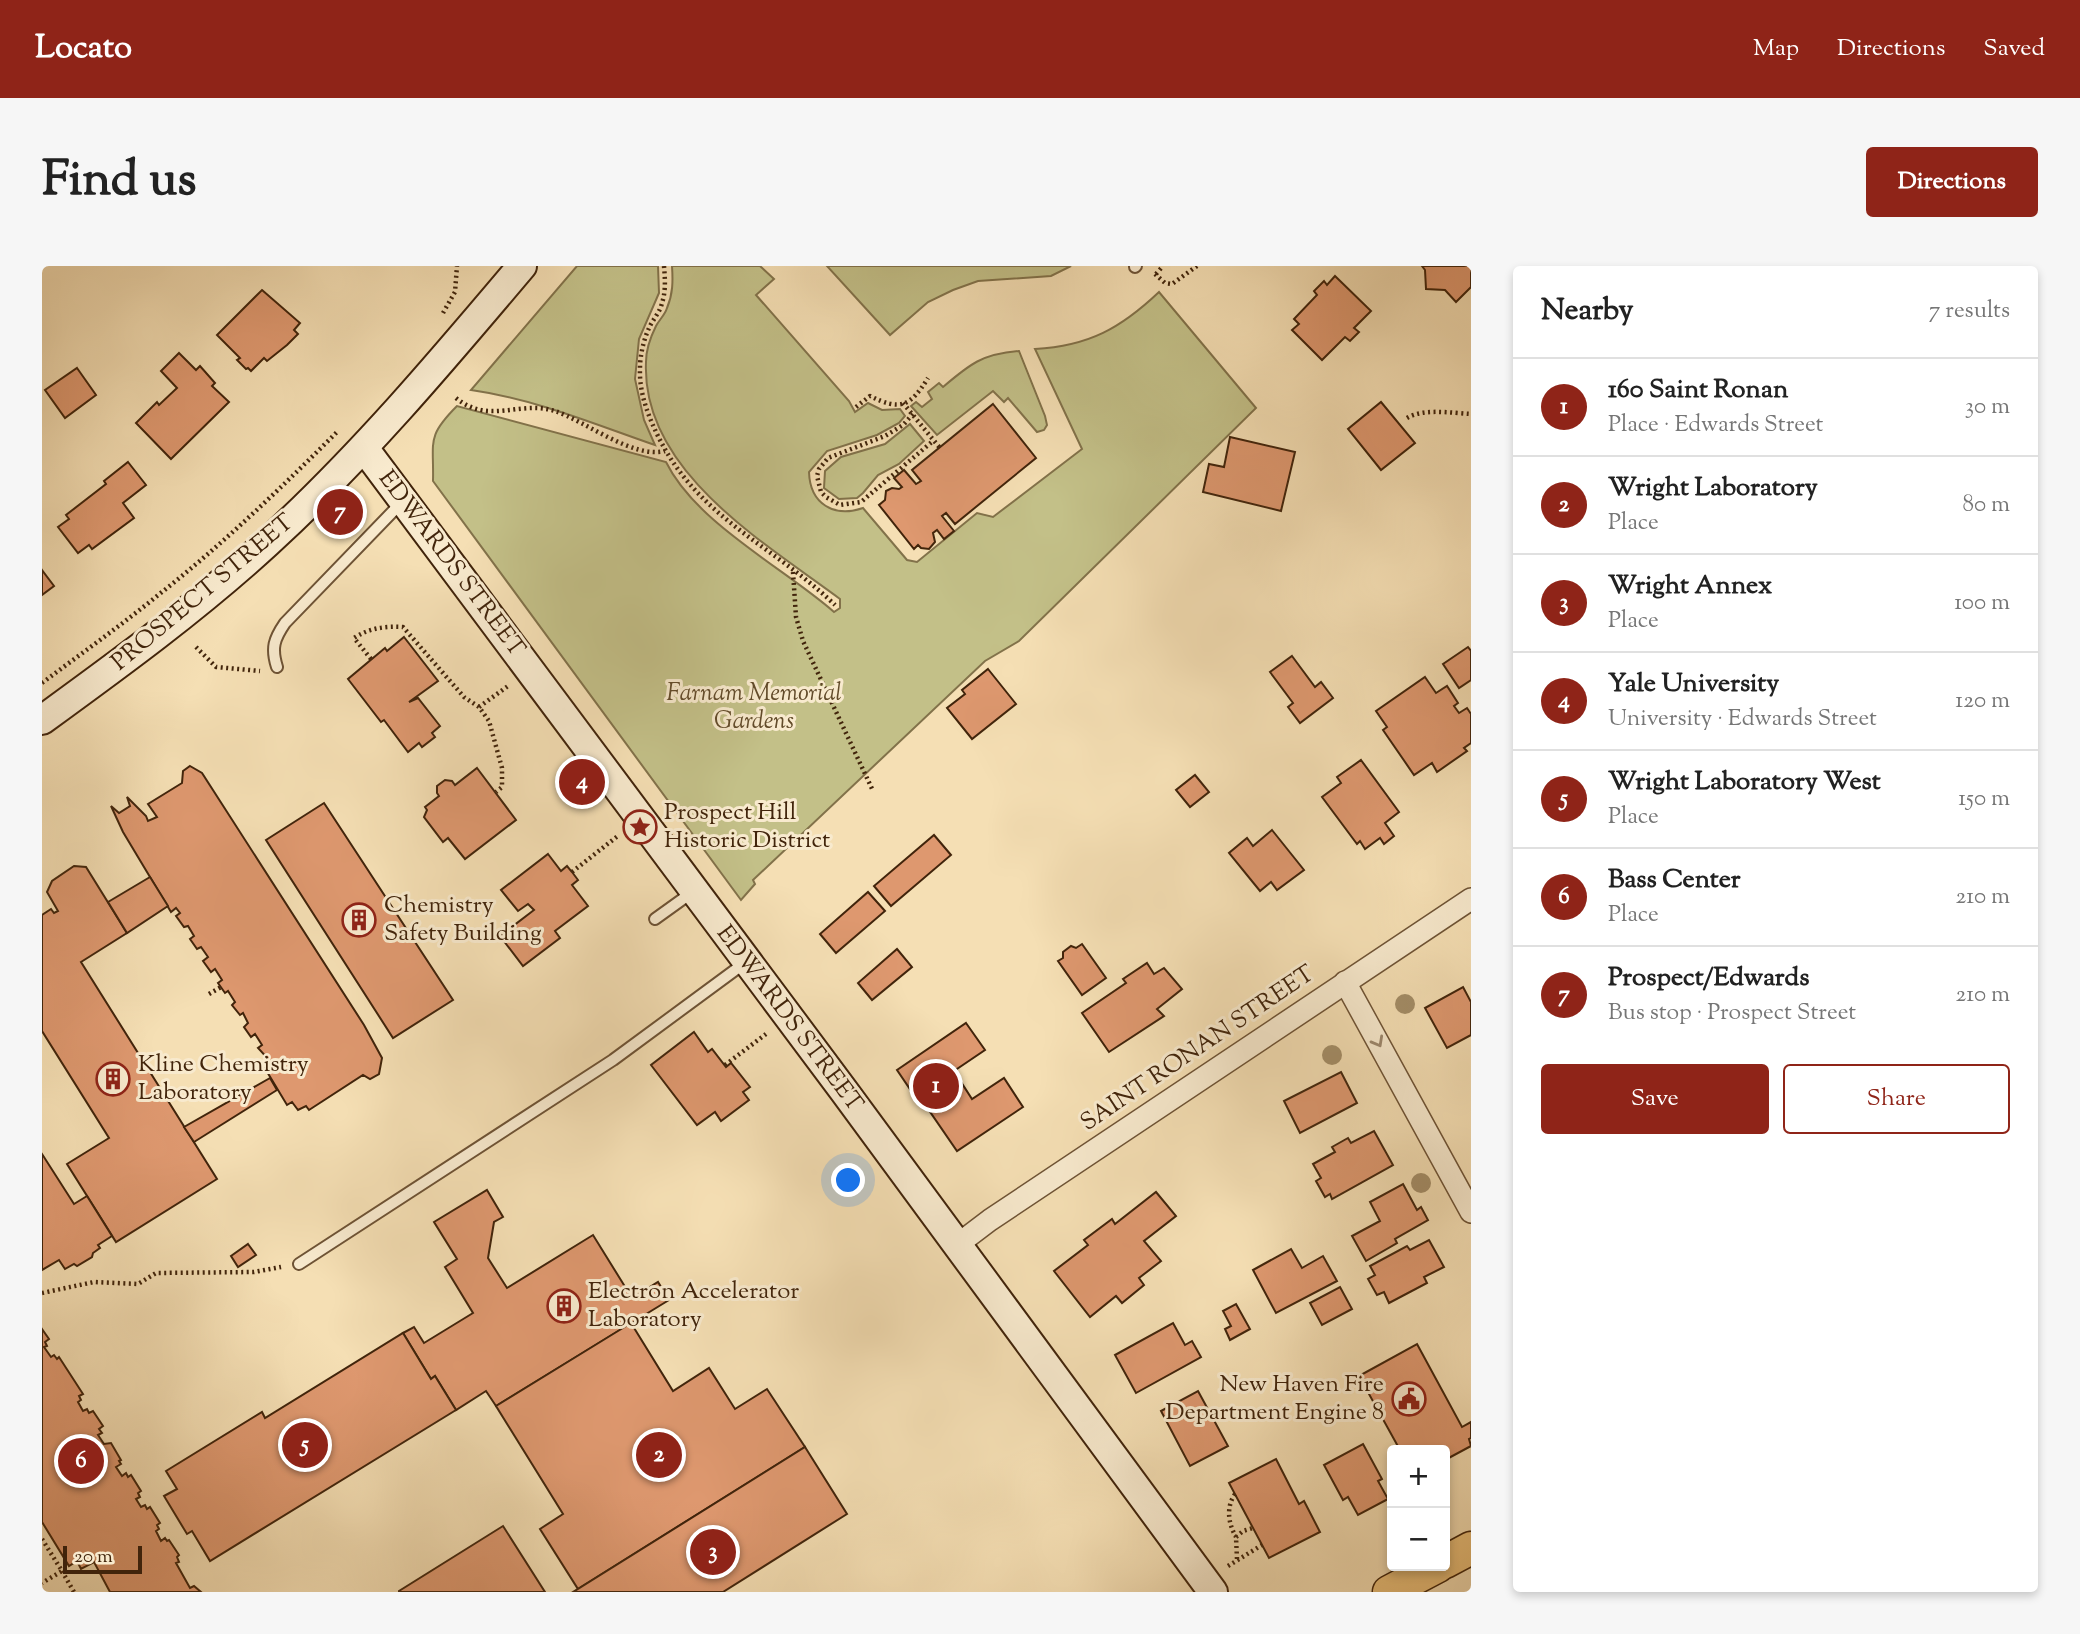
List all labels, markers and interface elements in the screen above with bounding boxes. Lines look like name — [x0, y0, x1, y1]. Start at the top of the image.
text: Locato — [35, 25, 132, 73]
text: Map — [1753, 32, 1799, 66]
text: Directions — [1837, 32, 1945, 66]
text: Saved — [1983, 32, 2045, 66]
text: Find us — [42, 147, 196, 217]
button: Directions — [1866, 147, 2038, 217]
text: Nearby — [1541, 290, 1633, 333]
text: 7 results — [1929, 295, 2010, 328]
text: 160 Saint Ronan — [1608, 372, 1788, 409]
text: 1 — [1560, 391, 1568, 424]
text: 30 m — [1965, 391, 2010, 424]
text: Place · Edwards Street — [1608, 409, 1823, 442]
street label: EDWARDS STREET — [370, 464, 533, 664]
text: Wright Laboratory — [1608, 470, 1818, 507]
pin: 7 — [317, 486, 363, 538]
text: 2 — [1559, 489, 1569, 522]
text: 80 m — [1962, 489, 2010, 522]
street label: PROSPECT STREET — [105, 506, 302, 679]
text: Place — [1608, 507, 1659, 540]
text: Wright Annex — [1608, 568, 1772, 605]
text: 3 — [1559, 587, 1569, 620]
text: 100 m — [1954, 587, 2010, 620]
text: Place — [1608, 605, 1659, 638]
text: Yale University — [1608, 666, 1779, 703]
park label: Farnam Memorial Gardens — [666, 677, 842, 739]
text: 4 — [1558, 685, 1570, 718]
text: 120 m — [1955, 685, 2010, 718]
text: University · Edwards Street — [1608, 703, 1877, 736]
pin: 4 — [559, 756, 605, 808]
text: Wright Laboratory West — [1608, 764, 1881, 801]
text: 5 — [1560, 783, 1568, 816]
text: 150 m — [1958, 783, 2010, 816]
place label: Prospect Hill Historic District — [664, 796, 830, 858]
text: Place — [1608, 801, 1659, 834]
place icon: Prospect Hill Historic District — [621, 808, 659, 846]
text: Bass Center — [1608, 862, 1741, 899]
text: 6 — [1558, 881, 1570, 914]
text: 210 m — [1956, 881, 2010, 914]
place label: Chemistry Safety Building — [384, 889, 542, 951]
text: Place — [1608, 899, 1659, 932]
building icon: Chemistry Safety Building — [340, 901, 378, 939]
street label: EDWARDS STREET — [708, 919, 871, 1119]
street label: SAINT RONAN STREET — [1074, 958, 1322, 1140]
text: Prospect/Edwards — [1608, 960, 1809, 997]
text: 7 — [1558, 979, 1570, 1012]
text: 210 m — [1956, 979, 2010, 1012]
text: Bus stop · Prospect Street — [1608, 997, 1856, 1030]
one-way arrow — [1370, 1034, 1383, 1047]
place label: Kline Chemistry Laboratory — [138, 1048, 309, 1110]
building icon: Kline Chemistry Laboratory — [94, 1060, 132, 1098]
pin: 1 — [913, 1060, 959, 1112]
button: Save — [1541, 1064, 1769, 1134]
button: Share — [1783, 1064, 2010, 1134]
your location — [831, 1163, 865, 1197]
place label: Electron Accelerator Laboratory — [588, 1275, 799, 1337]
building icon: Electron Accelerator Laboratory — [545, 1287, 583, 1325]
place label: New Haven Fire Department Engine 8 — [1166, 1368, 1384, 1430]
public building icon: New Haven Fire Department Engine 8 — [1390, 1380, 1428, 1418]
pin: 5 — [282, 1419, 328, 1471]
pin: 2 — [636, 1429, 682, 1481]
pin: 6 — [58, 1435, 104, 1487]
map controls — [1387, 1445, 1450, 1571]
button: + — [1387, 1445, 1450, 1508]
button: − — [1387, 1508, 1450, 1571]
pin: 3 — [690, 1526, 736, 1578]
scale bar — [63, 1543, 142, 1575]
text: 20 m — [74, 1544, 113, 1571]

